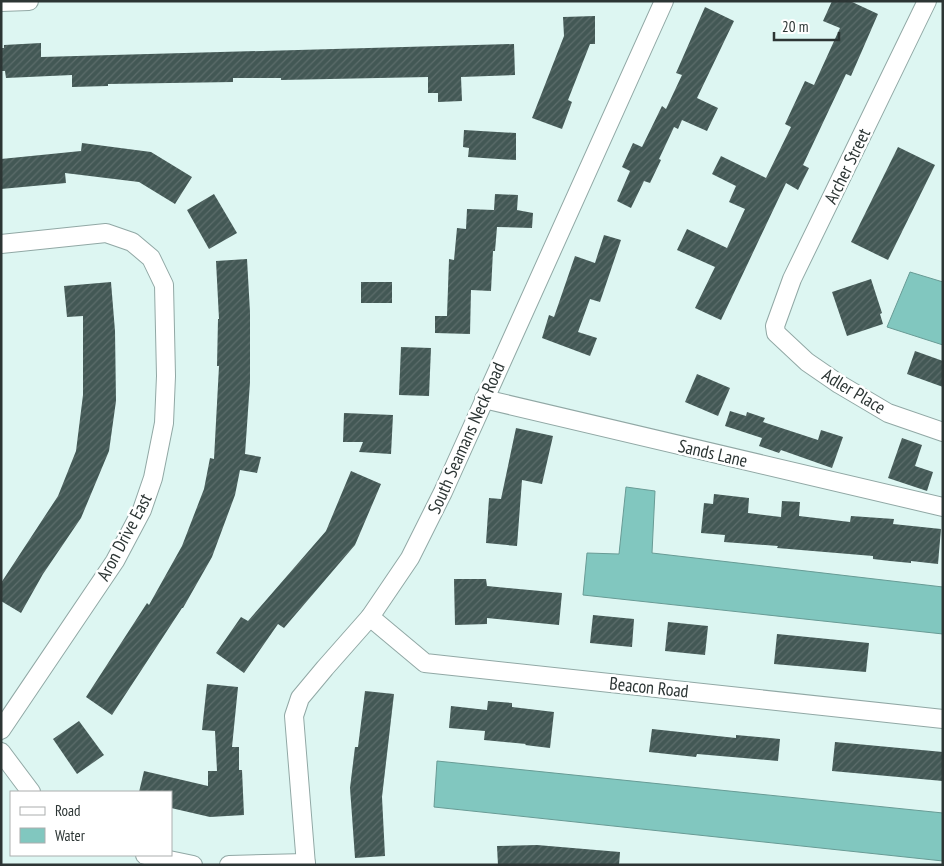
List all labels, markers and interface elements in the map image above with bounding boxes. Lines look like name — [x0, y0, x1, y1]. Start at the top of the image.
scale bar — [774, 10, 839, 42]
text: 20 m — [782, 17, 808, 36]
street label: Archer Street — [819, 124, 875, 208]
street label: South Seamans Neck Road — [422, 359, 510, 517]
street label: Adler Place — [818, 363, 890, 419]
street label: Sands Lane — [676, 434, 750, 472]
street label: Aron Drive East — [91, 489, 157, 585]
street label: Beacon Road — [608, 671, 690, 703]
legend — [10, 791, 172, 856]
text: Road — [55, 801, 81, 820]
text: Water — [55, 826, 86, 845]

